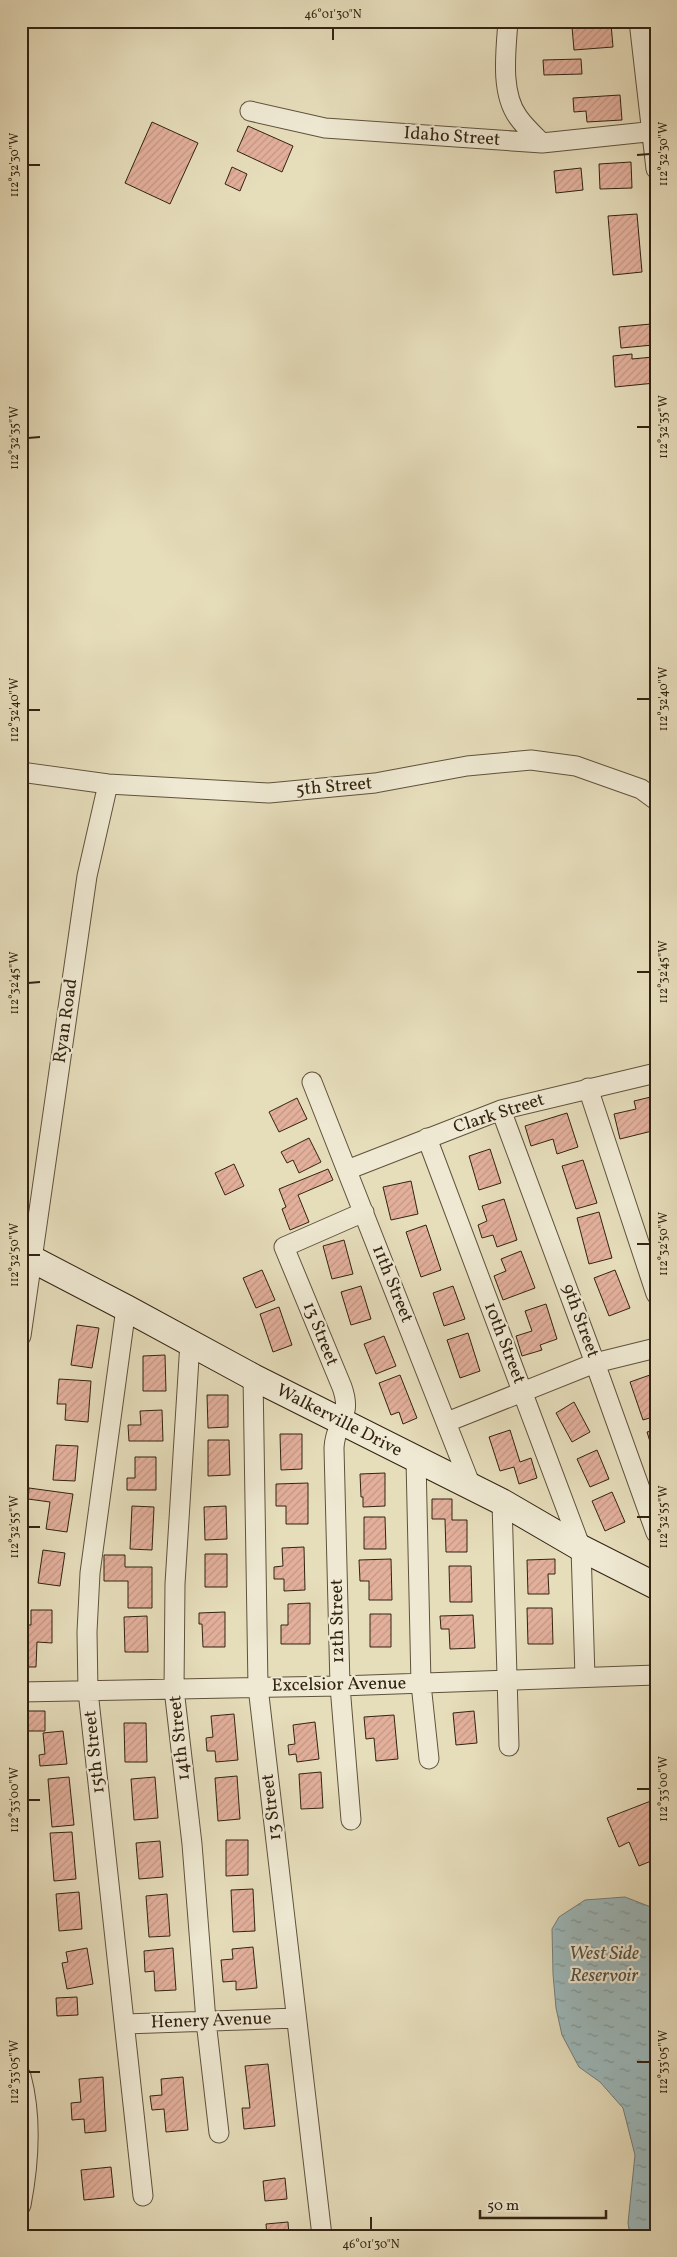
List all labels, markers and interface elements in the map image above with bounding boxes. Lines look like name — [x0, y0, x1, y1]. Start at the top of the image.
text: 46°01'30"N — [304, 7, 362, 23]
street label: Idaho Street — [403, 121, 501, 153]
text: 112°32'30"W — [656, 122, 672, 186]
text: 112°32'30"W — [7, 133, 23, 197]
text: 112°32'35"W — [656, 395, 672, 459]
text: 112°32'35"W — [7, 406, 23, 470]
text: 112°32'40"W — [656, 667, 672, 731]
text: 112°32'40"W — [7, 678, 23, 742]
street label: 5th Street — [295, 771, 373, 803]
text: 112°32'45"W — [656, 940, 672, 1004]
text: 112°32'45"W — [7, 951, 23, 1015]
street label: Ryan Road — [48, 977, 84, 1065]
street label: Clark Street — [450, 1088, 548, 1140]
text: 112°32'50"W — [656, 1212, 672, 1276]
text: 112°32'50"W — [7, 1223, 23, 1287]
street label: 11th Street — [365, 1241, 419, 1327]
street label: 9th Street — [555, 1280, 605, 1362]
street label: 13 Street — [296, 1298, 344, 1370]
street label: 10th Street — [477, 1299, 531, 1387]
street label: Walkerville Drive — [272, 1378, 406, 1464]
text: 112°32'55"W — [656, 1485, 672, 1549]
text: 112°32'55"W — [7, 1495, 23, 1559]
street label: 12th Street — [325, 1579, 351, 1663]
street label: Excelsior Avenue — [272, 1671, 406, 1699]
street label: 14th Street — [163, 1694, 197, 1782]
street label: 15th Street — [78, 1709, 112, 1795]
text: 112°33'00"W — [656, 1756, 672, 1822]
text: 112°33'00"W — [7, 1767, 23, 1833]
street label: 13 Street — [256, 1772, 288, 1842]
water label: West Side Reservoir — [569, 1941, 639, 1989]
street label: Henery Avenue — [150, 2006, 272, 2036]
text: 112°33'05"W — [656, 2030, 672, 2094]
text: 112°33'05"W — [7, 2040, 23, 2104]
scale bar — [480, 2187, 606, 2219]
text: 50 m — [487, 2196, 519, 2217]
text: 46°01'30"N — [342, 2237, 400, 2253]

